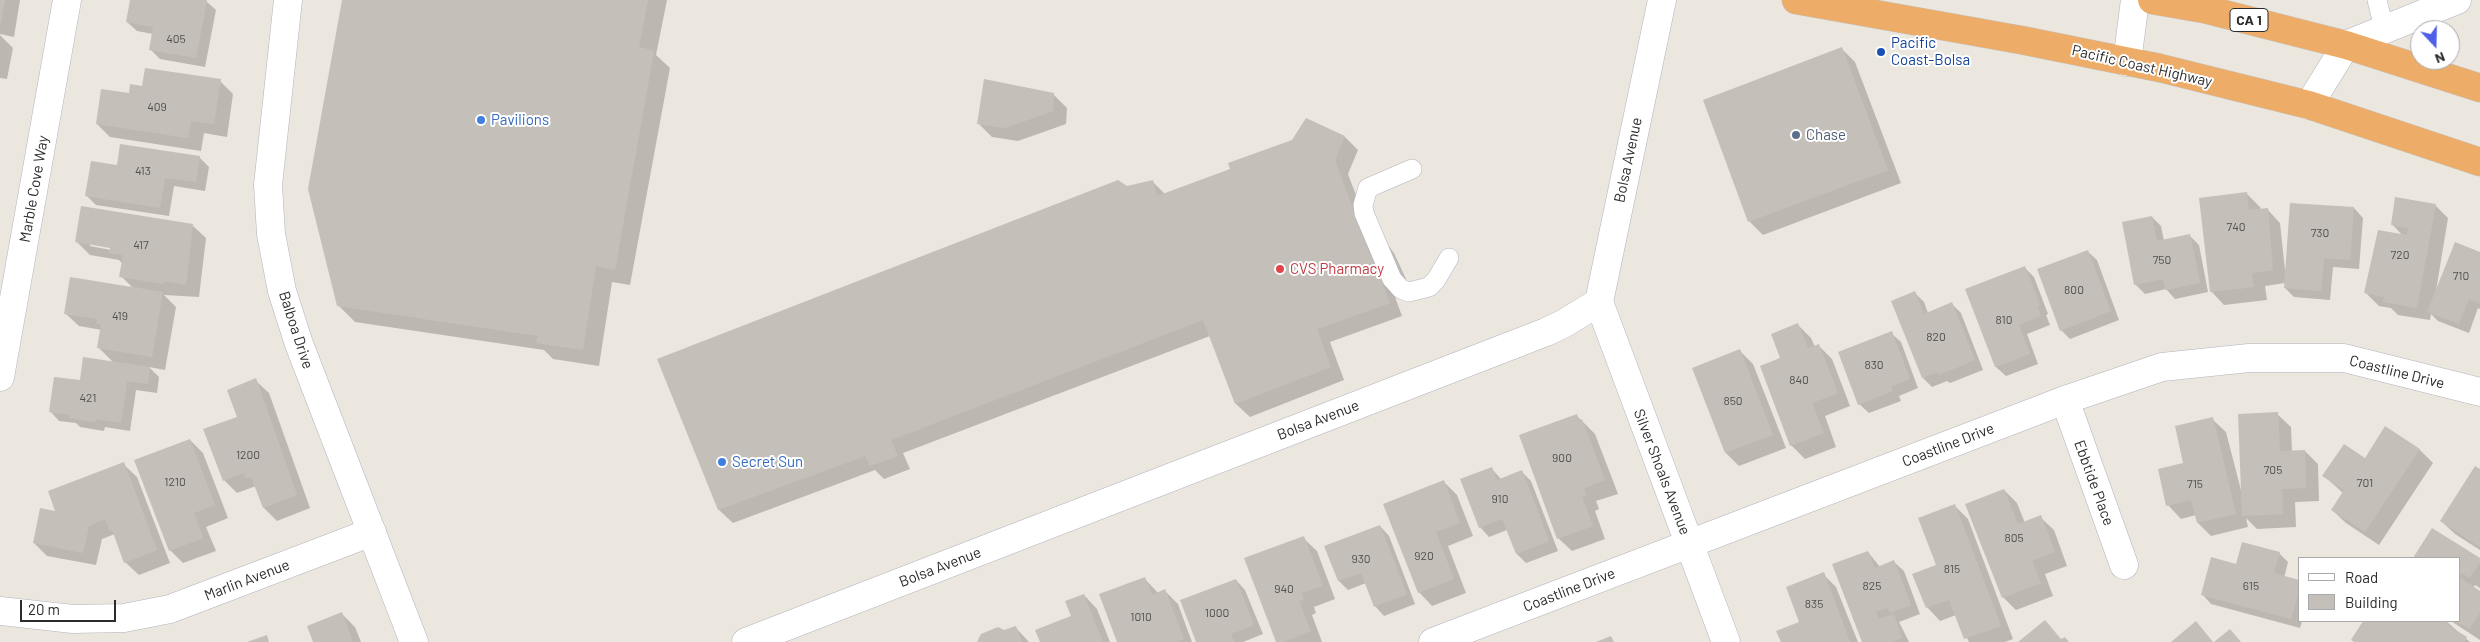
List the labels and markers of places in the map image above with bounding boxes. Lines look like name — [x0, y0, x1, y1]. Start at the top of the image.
place label: Pacific Coast-Bolsa — [1891, 34, 1970, 69]
marker: Pacific Coast-Bolsa — [1875, 46, 1887, 58]
place label: Pavilions — [491, 111, 549, 129]
marker: Pavilions — [475, 114, 487, 126]
place label: Chase — [1806, 126, 1846, 144]
marker: Chase — [1790, 129, 1802, 141]
place label: CVS Pharmacy — [1290, 260, 1384, 278]
marker: CVS Pharmacy — [1274, 263, 1286, 275]
place label: Secret Sun — [732, 453, 803, 471]
marker: Secret Sun — [716, 456, 728, 468]

